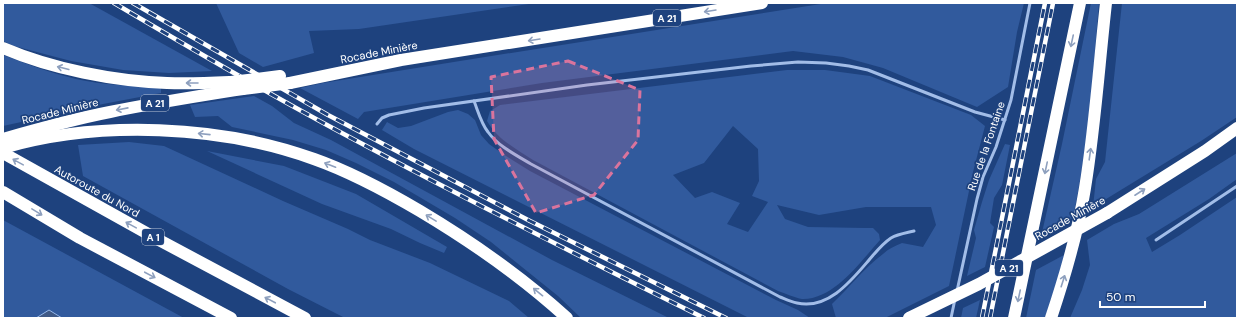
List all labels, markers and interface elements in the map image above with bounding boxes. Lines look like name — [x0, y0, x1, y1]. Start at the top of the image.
one-way arrow — [704, 8, 717, 16]
road number: A 21 — [653, 10, 681, 26]
one-way arrow — [1068, 34, 1076, 47]
one-way arrow — [528, 36, 541, 44]
street label: Rocade Minière — [339, 38, 419, 66]
one-way arrow — [57, 63, 70, 71]
one-way arrow — [186, 79, 199, 87]
street label: Rocade Minière — [20, 95, 100, 127]
road number: A 21 — [141, 95, 169, 111]
street label: Rue de la Fontaine — [964, 100, 1008, 192]
one-way arrow — [116, 106, 129, 114]
one-way arrow — [198, 131, 211, 138]
one-way arrow — [1086, 148, 1094, 161]
one-way arrow — [12, 157, 24, 165]
one-way arrow — [324, 160, 336, 168]
street label: Autoroute du Nord — [52, 162, 142, 220]
one-way arrow — [1041, 162, 1049, 175]
one-way arrow — [1134, 188, 1145, 196]
street label: Rocade Minière — [1032, 193, 1108, 243]
one-way arrow — [31, 208, 43, 216]
one-way arrow — [425, 213, 437, 221]
one-way arrow — [125, 220, 137, 228]
road number: A 1 — [142, 229, 164, 245]
road number: A 21 — [995, 260, 1023, 276]
one-way arrow — [144, 272, 156, 279]
one-way arrow — [1060, 275, 1067, 288]
scale bar — [1100, 283, 1205, 309]
one-way arrow — [532, 288, 543, 297]
one-way arrow — [1015, 289, 1023, 302]
text: 50 m — [1106, 289, 1135, 305]
one-way arrow — [264, 296, 276, 303]

